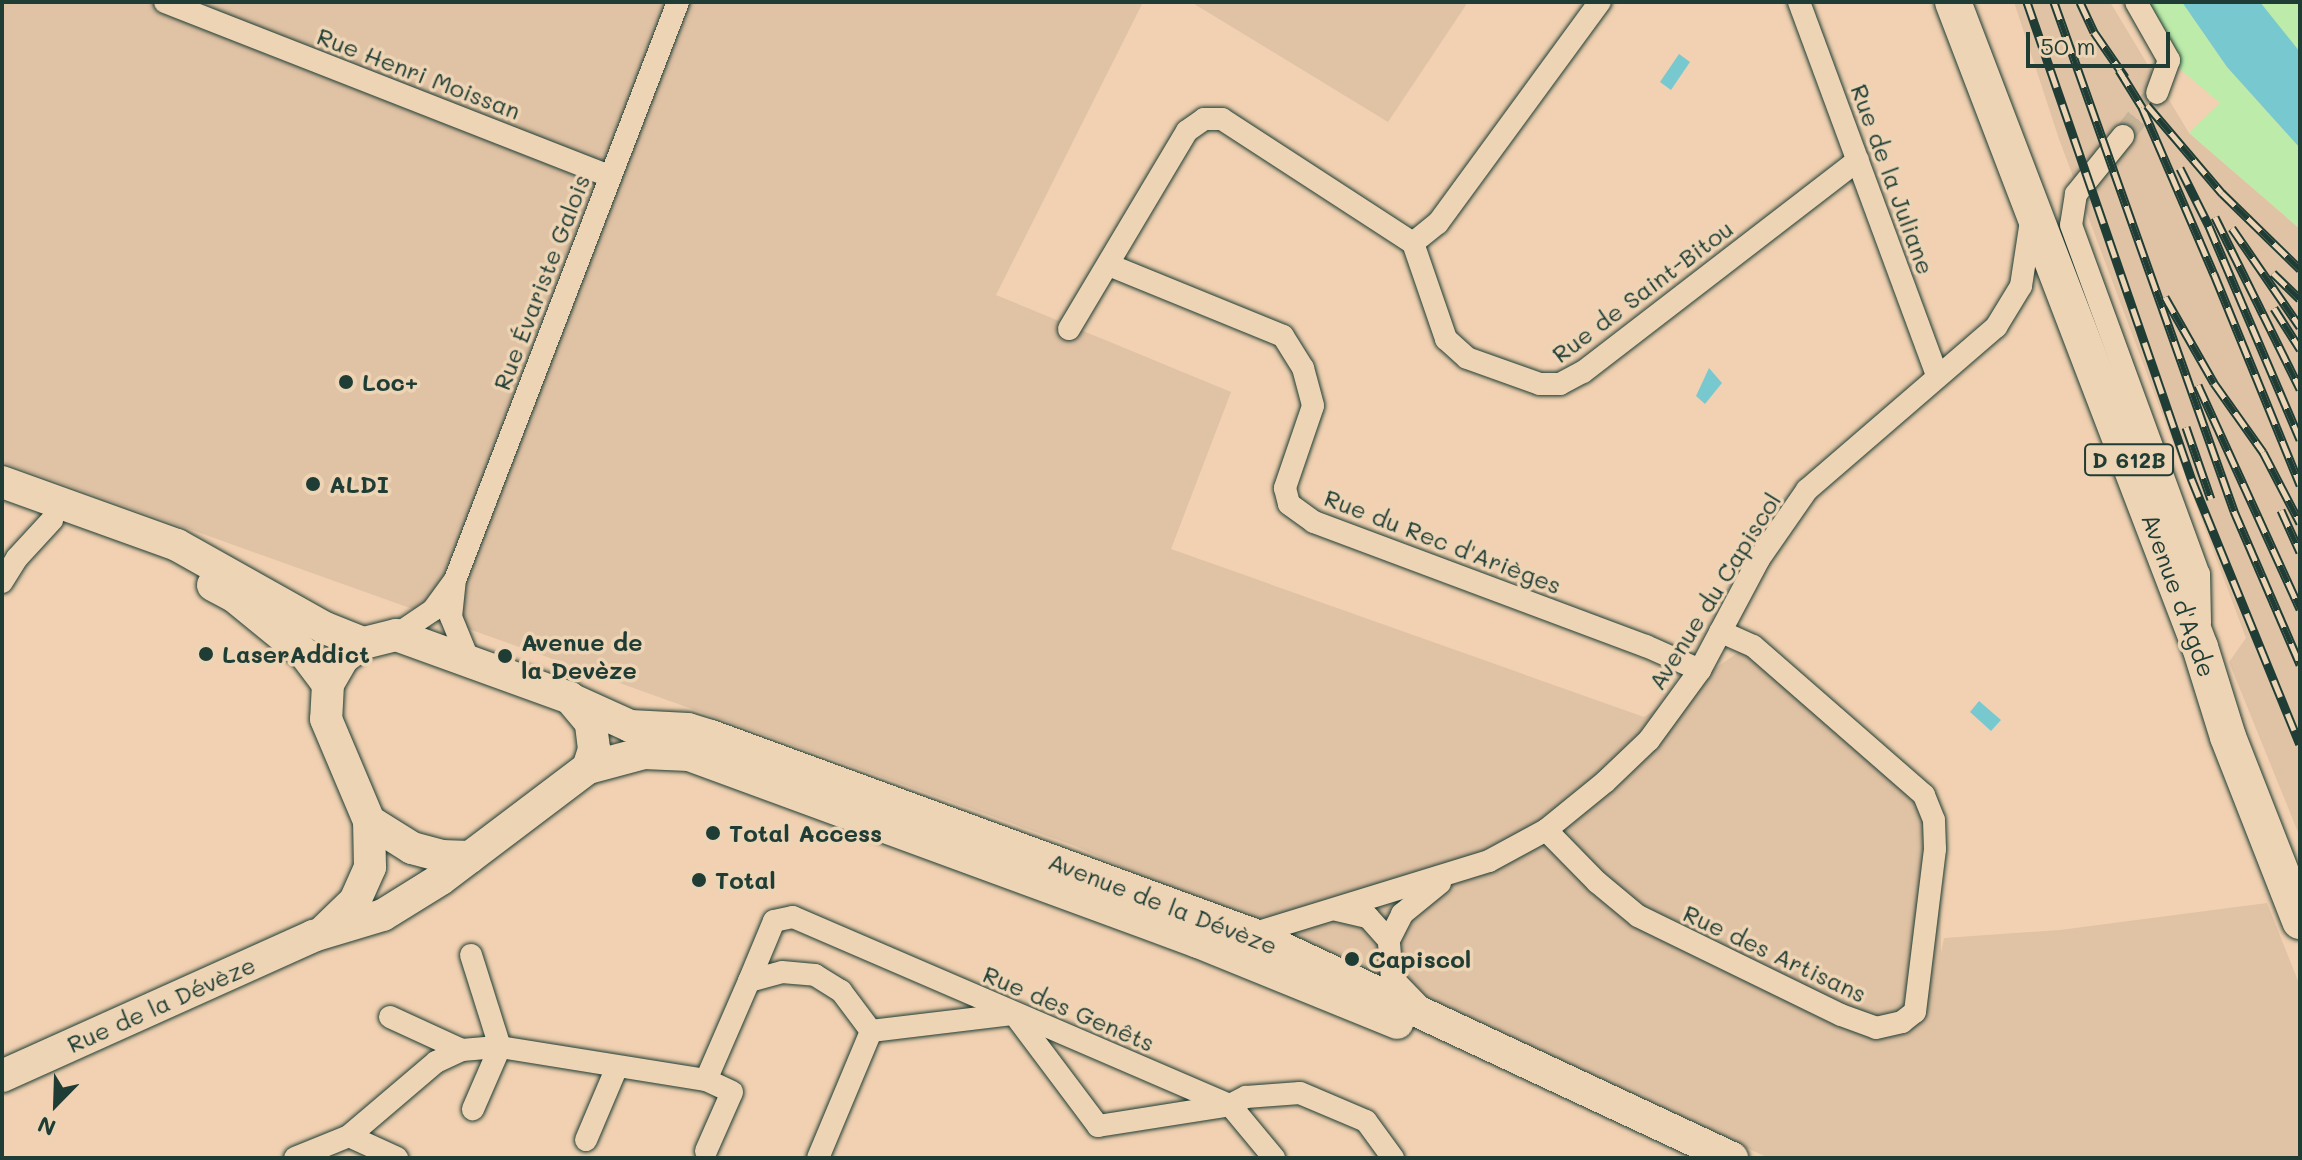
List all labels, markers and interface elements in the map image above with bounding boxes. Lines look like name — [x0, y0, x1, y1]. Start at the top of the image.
scale bar — [2030, 16, 2174, 66]
street label: Rue Henri Moissan — [313, 21, 525, 125]
text: 50 m — [2040, 30, 2096, 61]
street label: Rue de la Juliane — [1845, 80, 1941, 278]
street label: Rue Évariste Galois — [487, 170, 595, 394]
street label: Rue de Saint-Bitou — [1546, 214, 1738, 368]
place label: Loc+ — [362, 368, 418, 396]
marker: Loc+ — [337, 373, 355, 391]
road number: D 612B — [2083, 442, 2175, 478]
place label: ALDI — [329, 470, 389, 498]
marker: ALDI — [304, 475, 322, 493]
street label: Rue du Rec d'Arièges — [1320, 483, 1566, 599]
street label: Avenue du Capiscol — [1642, 487, 1786, 695]
street label: Avenue d'Agde — [2136, 509, 2222, 681]
place label: Avenue de la Devèze — [521, 628, 643, 684]
place label: LaserAddict — [222, 640, 370, 668]
marker: LaserAddict — [197, 645, 215, 663]
marker: Avenue de la Devèze — [496, 647, 514, 665]
place label: Total Access — [729, 819, 882, 847]
marker: Total Access — [704, 824, 722, 842]
street label: Avenue de la Dévèze — [1045, 846, 1281, 960]
place label: Total — [715, 866, 776, 894]
marker: Total — [690, 871, 708, 889]
street label: Rue des Artisans — [1679, 898, 1871, 1008]
place label: Capiscol — [1368, 945, 1471, 973]
street label: Rue de la Dévèze — [62, 950, 260, 1058]
marker: Capiscol — [1343, 950, 1361, 968]
street label: Rue des Genêts — [979, 959, 1159, 1057]
north arrow — [16, 1064, 96, 1144]
text: N — [33, 1110, 60, 1143]

